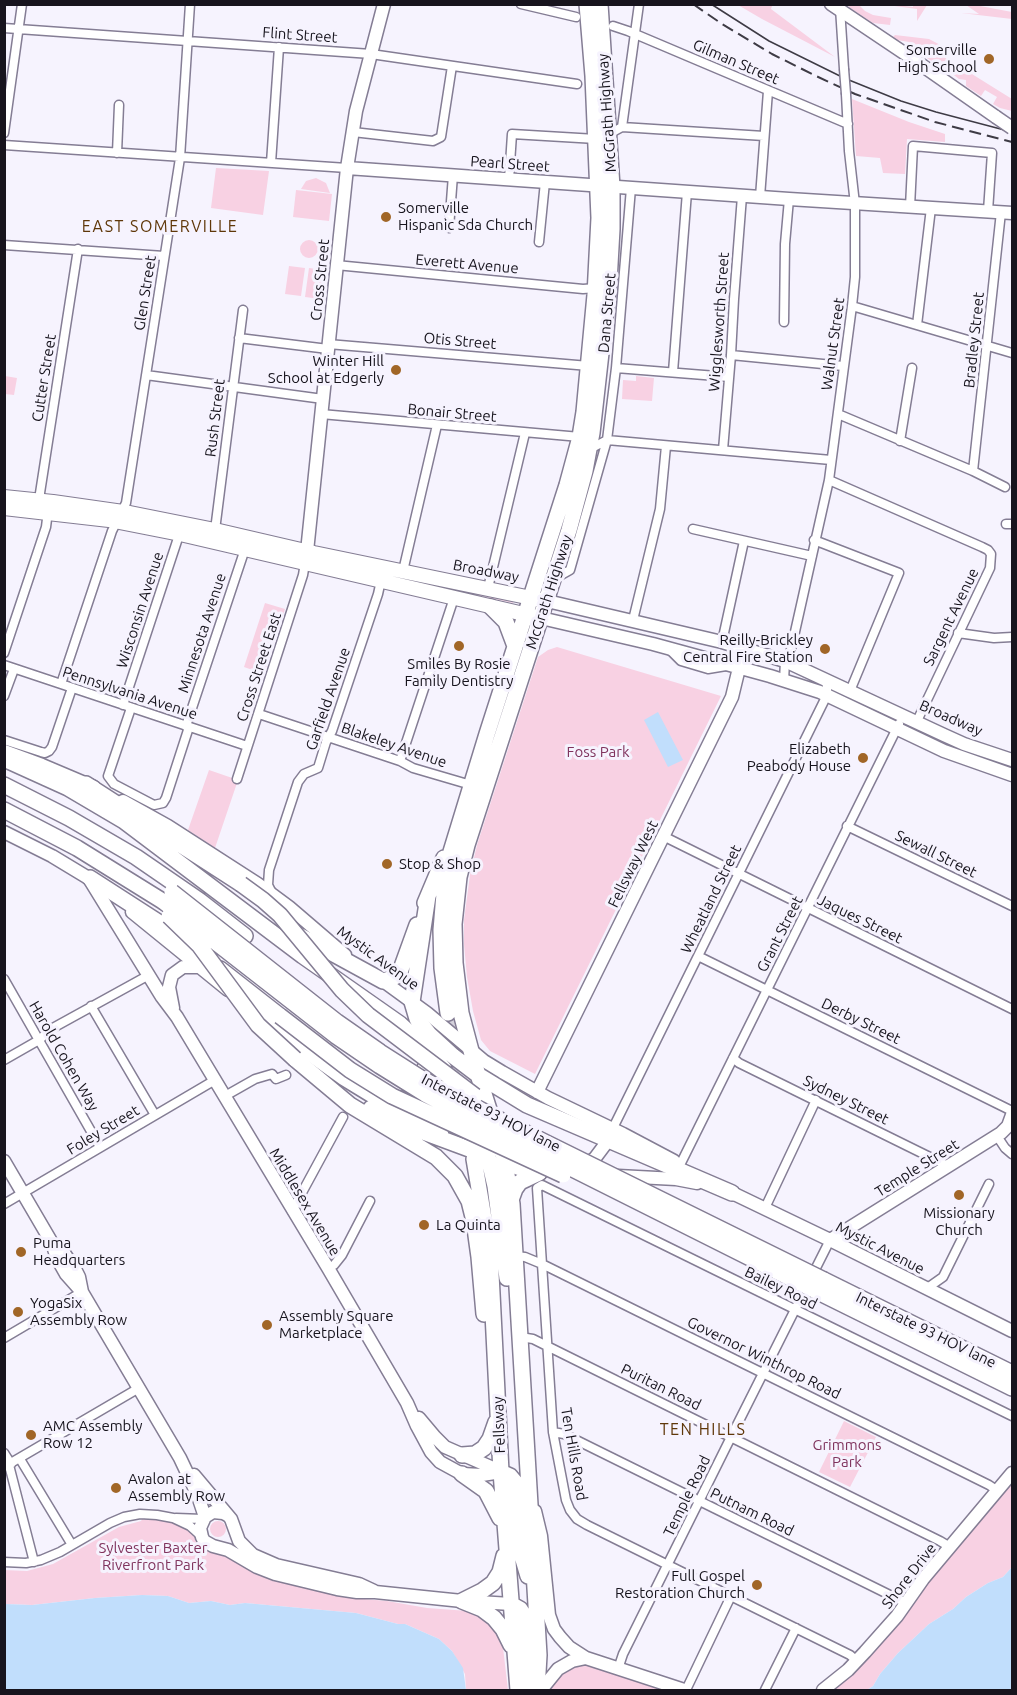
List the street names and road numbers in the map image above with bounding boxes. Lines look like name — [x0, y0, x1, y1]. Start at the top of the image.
street label: Flint Street — [262, 23, 338, 47]
street label: Gilman Street — [690, 36, 782, 88]
street label: McGrath Highway — [594, 53, 620, 173]
street label: Pearl Street — [470, 152, 550, 176]
street label: Cross Street — [307, 238, 333, 322]
street label: Everett Avenue — [415, 251, 519, 277]
street label: Wigglesworth Street — [705, 252, 733, 392]
street label: Glen Street — [130, 254, 160, 332]
street label: Dana Street — [595, 272, 619, 354]
street label: Bradley Street — [960, 291, 988, 389]
street label: Walnut Street — [818, 296, 848, 392]
street label: Otis Street — [423, 329, 497, 353]
street label: Cutter Street — [28, 333, 60, 423]
street label: Rush Street — [201, 378, 229, 458]
street label: Bonair Street — [407, 400, 497, 426]
street label: McGrath Highway — [522, 533, 576, 651]
street label: Wisconsin Avenue — [113, 550, 167, 670]
street label: Broadway — [451, 556, 521, 586]
street label: Sargent Avenue — [920, 565, 982, 669]
street label: Minnesota Avenue — [174, 571, 230, 695]
street label: Cross Street East — [233, 610, 285, 724]
street label: Garfield Avenue — [302, 645, 354, 753]
street label: Pennsylvania Avenue — [60, 663, 200, 723]
street label: Broadway — [917, 696, 985, 740]
street label: Blakeley Avenue — [339, 719, 449, 771]
street label: Fellsway West — [604, 817, 662, 911]
street label: Sewall Street — [892, 826, 980, 882]
street label: Wheatland Street — [677, 842, 745, 956]
street label: Jaques Street — [814, 891, 906, 947]
street label: Grant Street — [753, 893, 807, 975]
street label: Mystic Avenue — [333, 922, 423, 994]
street label: Derby Street — [818, 994, 904, 1048]
street label: Harold Cohen Way — [25, 998, 103, 1114]
street label: Interstate 93 HOV lane — [418, 1070, 564, 1156]
street label: Sydney Street — [800, 1072, 892, 1128]
street label: Foley Street — [63, 1101, 143, 1159]
street label: Temple Street — [872, 1135, 962, 1201]
street label: Middlesex Avenue — [266, 1145, 344, 1259]
street label: Mystic Avenue — [833, 1218, 927, 1278]
street label: Bailey Road — [742, 1263, 820, 1313]
street label: Interstate 93 HOV lane — [853, 1288, 999, 1372]
street label: Governor Winthrop Road — [684, 1313, 844, 1403]
street label: Puritan Road — [618, 1360, 704, 1414]
street label: Fellsway — [489, 1396, 509, 1454]
street label: Ten Hills Road — [557, 1406, 591, 1502]
street label: Temple Road — [660, 1453, 714, 1539]
street label: Putnam Road — [707, 1484, 797, 1540]
street label: Shore Drive — [878, 1540, 940, 1612]

